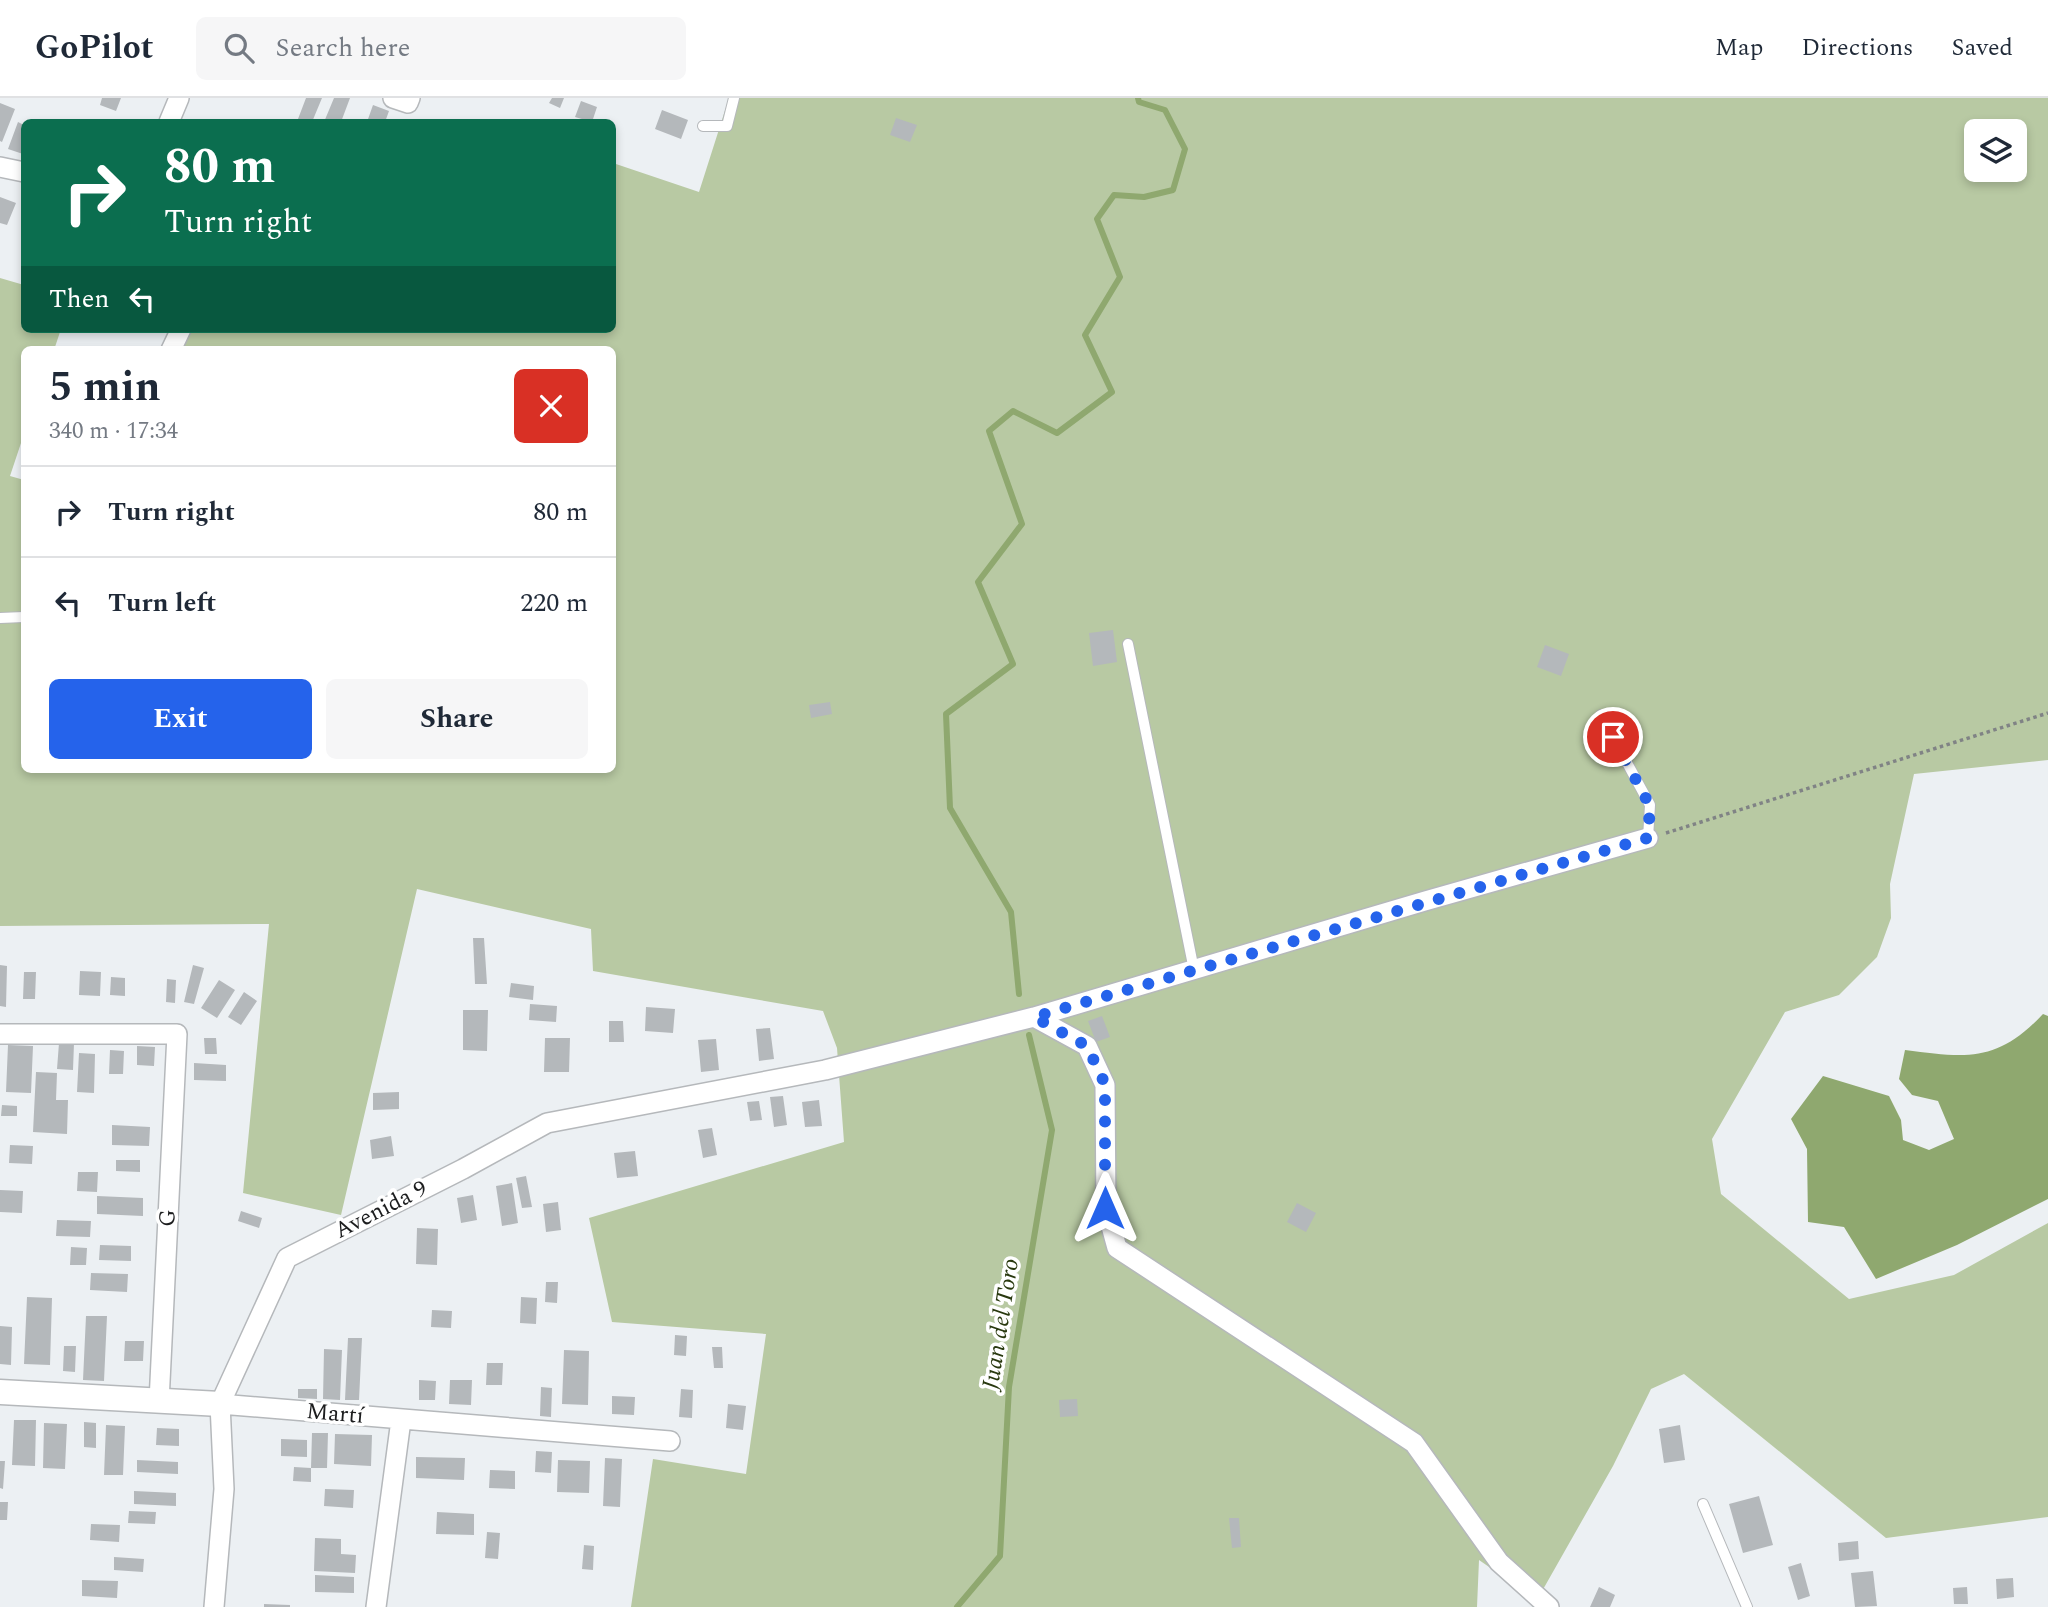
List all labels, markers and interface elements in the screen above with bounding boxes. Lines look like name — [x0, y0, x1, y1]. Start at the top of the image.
search box — [196, 17, 686, 80]
text: GoPilot — [35, 23, 154, 73]
text: Search here — [276, 28, 410, 68]
icon: search — [220, 29, 258, 67]
text: Map — [1715, 30, 1763, 66]
text: Directions — [1801, 30, 1913, 66]
text: Saved — [1951, 30, 2013, 66]
map controls — [1964, 119, 2027, 182]
button: layers — [1964, 119, 2027, 182]
text: 80 m — [164, 130, 275, 205]
icon: right — [49, 147, 140, 238]
text: Turn right — [164, 198, 312, 247]
text: Then — [49, 279, 109, 319]
icon: left — [123, 280, 161, 318]
text: 5 min — [49, 356, 161, 419]
button: close — [514, 369, 588, 443]
text: 340 m · 17:34 — [49, 414, 178, 449]
text: Turn right — [108, 492, 235, 532]
text: 80 m — [533, 492, 588, 532]
icon: right — [49, 493, 87, 531]
text: Turn left — [108, 583, 216, 623]
text: 220 m — [520, 583, 588, 623]
icon: left — [49, 584, 87, 622]
button: Exit — [49, 679, 312, 759]
button: Share — [326, 679, 588, 759]
pin — [1583, 707, 1643, 767]
icon: arrive — [1594, 718, 1632, 756]
position arrow — [1068, 1171, 1142, 1245]
street label: Avenida 9 — [328, 1172, 434, 1248]
street label: G — [150, 1208, 186, 1228]
water label: Juan del Toro — [973, 1256, 1029, 1394]
street label: Martí — [305, 1394, 367, 1434]

